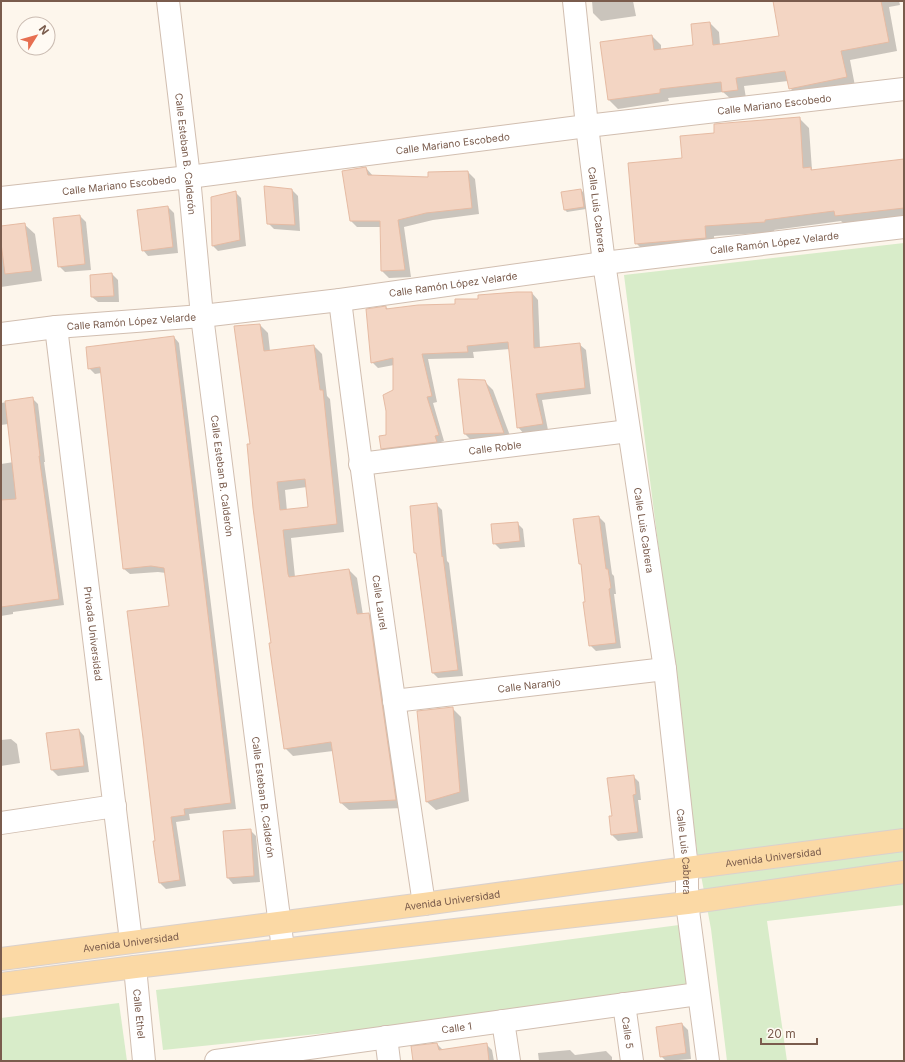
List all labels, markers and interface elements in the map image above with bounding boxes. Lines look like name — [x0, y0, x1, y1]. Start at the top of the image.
north arrow — [16, 16, 56, 56]
text: N — [36, 22, 52, 38]
street label: Calle Esteban B. Calderón — [173, 92, 199, 215]
street label: Calle Mariano Escobedo — [717, 92, 832, 117]
street label: Calle Mariano Escobedo — [395, 130, 510, 156]
street label: Calle Luis Cabrera — [586, 166, 609, 253]
street label: Calle Mariano Escobedo — [61, 172, 177, 197]
street label: Calle Ramón López Velarde — [709, 229, 840, 256]
street label: Calle Ramón López Velarde — [388, 269, 518, 299]
street label: Calle Ramón López Velarde — [66, 310, 197, 332]
street label: Calle Esteban B. Calderón — [209, 414, 236, 537]
street label: Calle Roble — [468, 438, 522, 457]
street label: Calle Luis Cabrera — [632, 487, 657, 574]
street label: Calle Laurel — [370, 574, 390, 631]
street label: Privada Universidad — [82, 586, 105, 682]
street label: Calle Naranjo — [497, 675, 561, 695]
street label: Calle Esteban B. Calderón — [250, 736, 277, 859]
street label: Calle Luis Cabrera — [674, 808, 693, 895]
street label: Avenida Universidad — [724, 845, 822, 869]
street label: Avenida Universidad — [403, 888, 501, 913]
street label: Avenida Universidad — [82, 930, 180, 954]
street label: Calle Ethel — [131, 988, 148, 1039]
street label: Calle 5 — [620, 1016, 636, 1050]
street label: Calle 1 — [441, 1020, 473, 1036]
scale bar — [761, 1020, 817, 1046]
text: 20 m — [767, 1026, 796, 1041]

